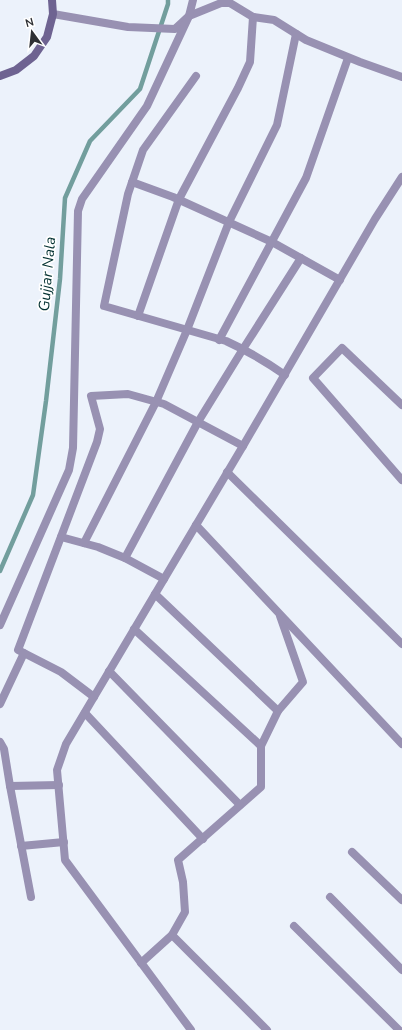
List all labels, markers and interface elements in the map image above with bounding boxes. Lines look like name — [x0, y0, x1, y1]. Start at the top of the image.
north arrow — [12, 12, 52, 52]
text: N — [24, 15, 35, 31]
water label: Gujjar Nala — [34, 236, 60, 312]

